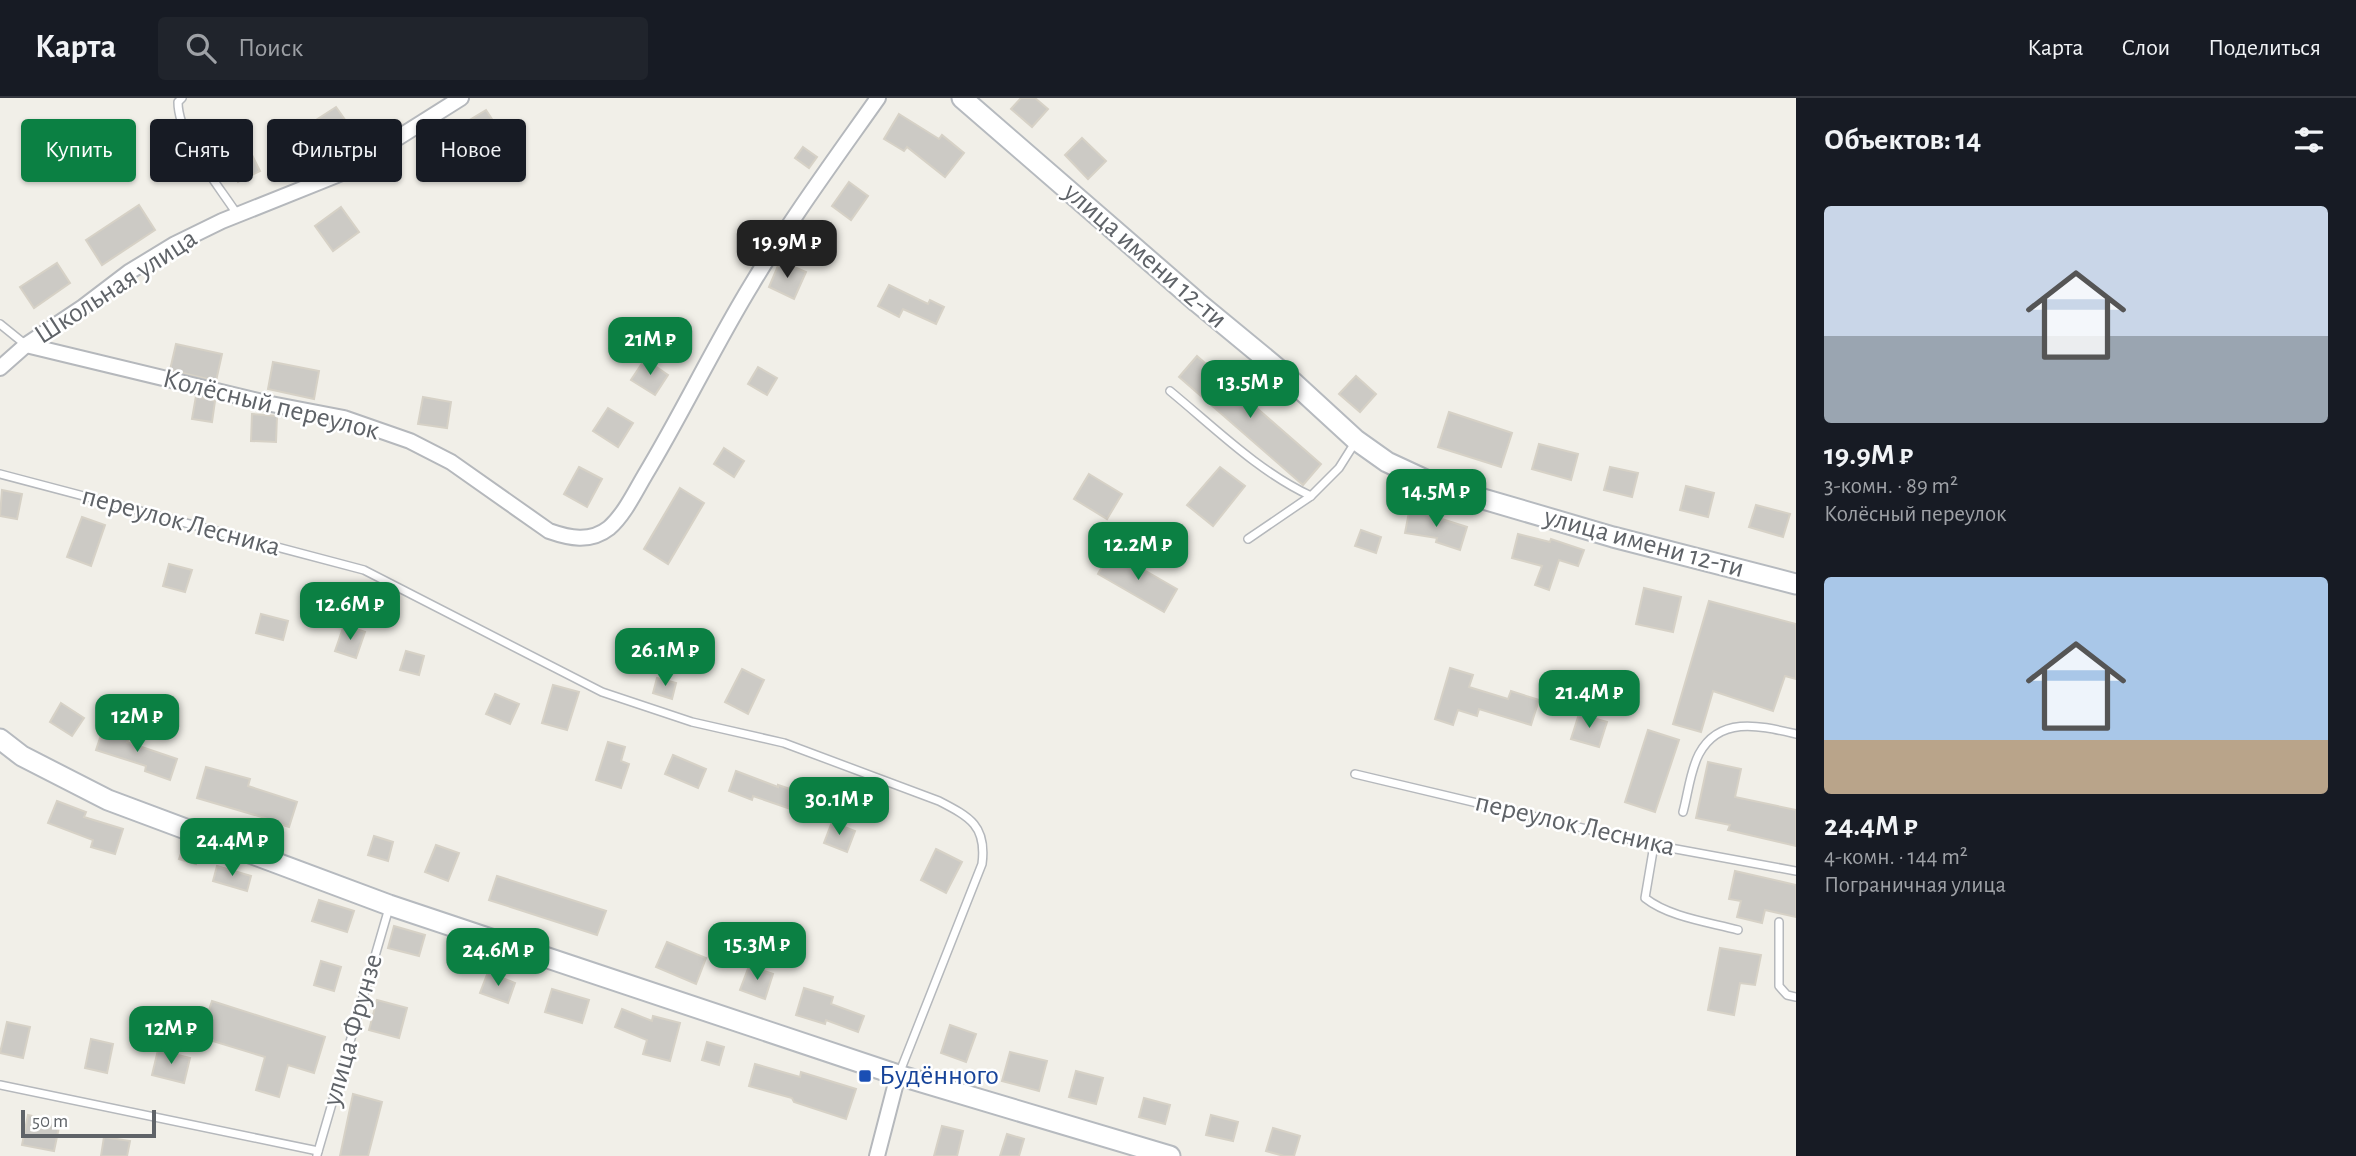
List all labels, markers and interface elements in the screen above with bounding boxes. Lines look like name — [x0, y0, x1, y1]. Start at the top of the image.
search box — [158, 17, 648, 80]
icon: search — [182, 29, 220, 67]
text: Карта — [35, 31, 116, 64]
text: Поиск — [238, 35, 303, 61]
text: Карта — [2027, 36, 2083, 60]
text: Слои — [2121, 36, 2170, 60]
text: Поделиться — [2208, 36, 2321, 60]
chip: Купить — [21, 119, 136, 182]
chip: Снять — [150, 119, 253, 182]
chip: Фильтры — [267, 119, 402, 182]
chip: Новое — [416, 119, 526, 182]
icon: filters — [2290, 121, 2328, 159]
text: Объектов: 14 — [1824, 125, 1981, 155]
street label: улица имени 12-ти — [1057, 177, 1232, 334]
pin: 19.9M ₽ — [722, 220, 852, 280]
street label: Школьная улица — [30, 224, 203, 350]
text: 19.9M ₽ — [753, 231, 821, 254]
icon: home — [2013, 252, 2139, 378]
pin: 21M ₽ — [601, 317, 699, 377]
text: 21M ₽ — [624, 328, 676, 351]
pin: 13.5M ₽ — [1185, 360, 1315, 420]
street label: Колёсный переулок — [160, 365, 382, 445]
text: 13.5M ₽ — [1217, 371, 1283, 394]
text: 19.9M ₽ — [1824, 440, 1913, 470]
pin: 14.5M ₽ — [1371, 470, 1501, 529]
text: 3-комн. · 89 m² — [1824, 475, 1958, 498]
text: 14.5M ₽ — [1402, 480, 1470, 503]
street label: переулок Лесника — [79, 482, 283, 562]
street label: улица имени 12-ти — [1540, 503, 1747, 583]
text: Колёсный переулок — [1824, 503, 2006, 526]
pin: 12.2M ₽ — [1073, 522, 1203, 582]
text: 12.2M ₽ — [1104, 533, 1172, 556]
pin: 12.6M ₽ — [285, 582, 415, 642]
text: 12.6M ₽ — [316, 593, 384, 616]
icon: home — [2013, 623, 2139, 749]
pin: 26.1M ₽ — [600, 628, 730, 688]
text: 26.1M ₽ — [631, 639, 699, 662]
pin: 21.4M ₽ — [1524, 670, 1654, 730]
text: 21.4M ₽ — [1555, 681, 1623, 704]
pin: 12M ₽ — [88, 694, 186, 754]
text: 12M ₽ — [111, 705, 163, 728]
pin: 30.1M ₽ — [774, 778, 904, 837]
text: 30.1M ₽ — [805, 788, 873, 811]
street label: переулок Лесника — [1472, 788, 1678, 862]
text: 24.4M ₽ — [1824, 811, 1918, 841]
pin: 24.4M ₽ — [167, 818, 297, 878]
text: 24.4M ₽ — [196, 829, 268, 852]
text: 4-комн. · 144 m² — [1824, 846, 1968, 869]
text: Пограничная улица — [1824, 874, 2006, 897]
pin: 15.3M ₽ — [692, 922, 822, 982]
pin: 24.6M ₽ — [433, 928, 563, 988]
text: 15.3M ₽ — [724, 933, 790, 956]
text: 24.6M ₽ — [462, 939, 534, 962]
street label: улица Фрунзе — [318, 951, 388, 1110]
pin: 12M ₽ — [122, 1006, 220, 1066]
text: 12M ₽ — [145, 1017, 197, 1040]
place label: Будённого — [879, 1062, 999, 1090]
marker: Будённого — [857, 1068, 873, 1084]
scale bar — [21, 1107, 156, 1139]
text: 50 m — [32, 1112, 68, 1131]

